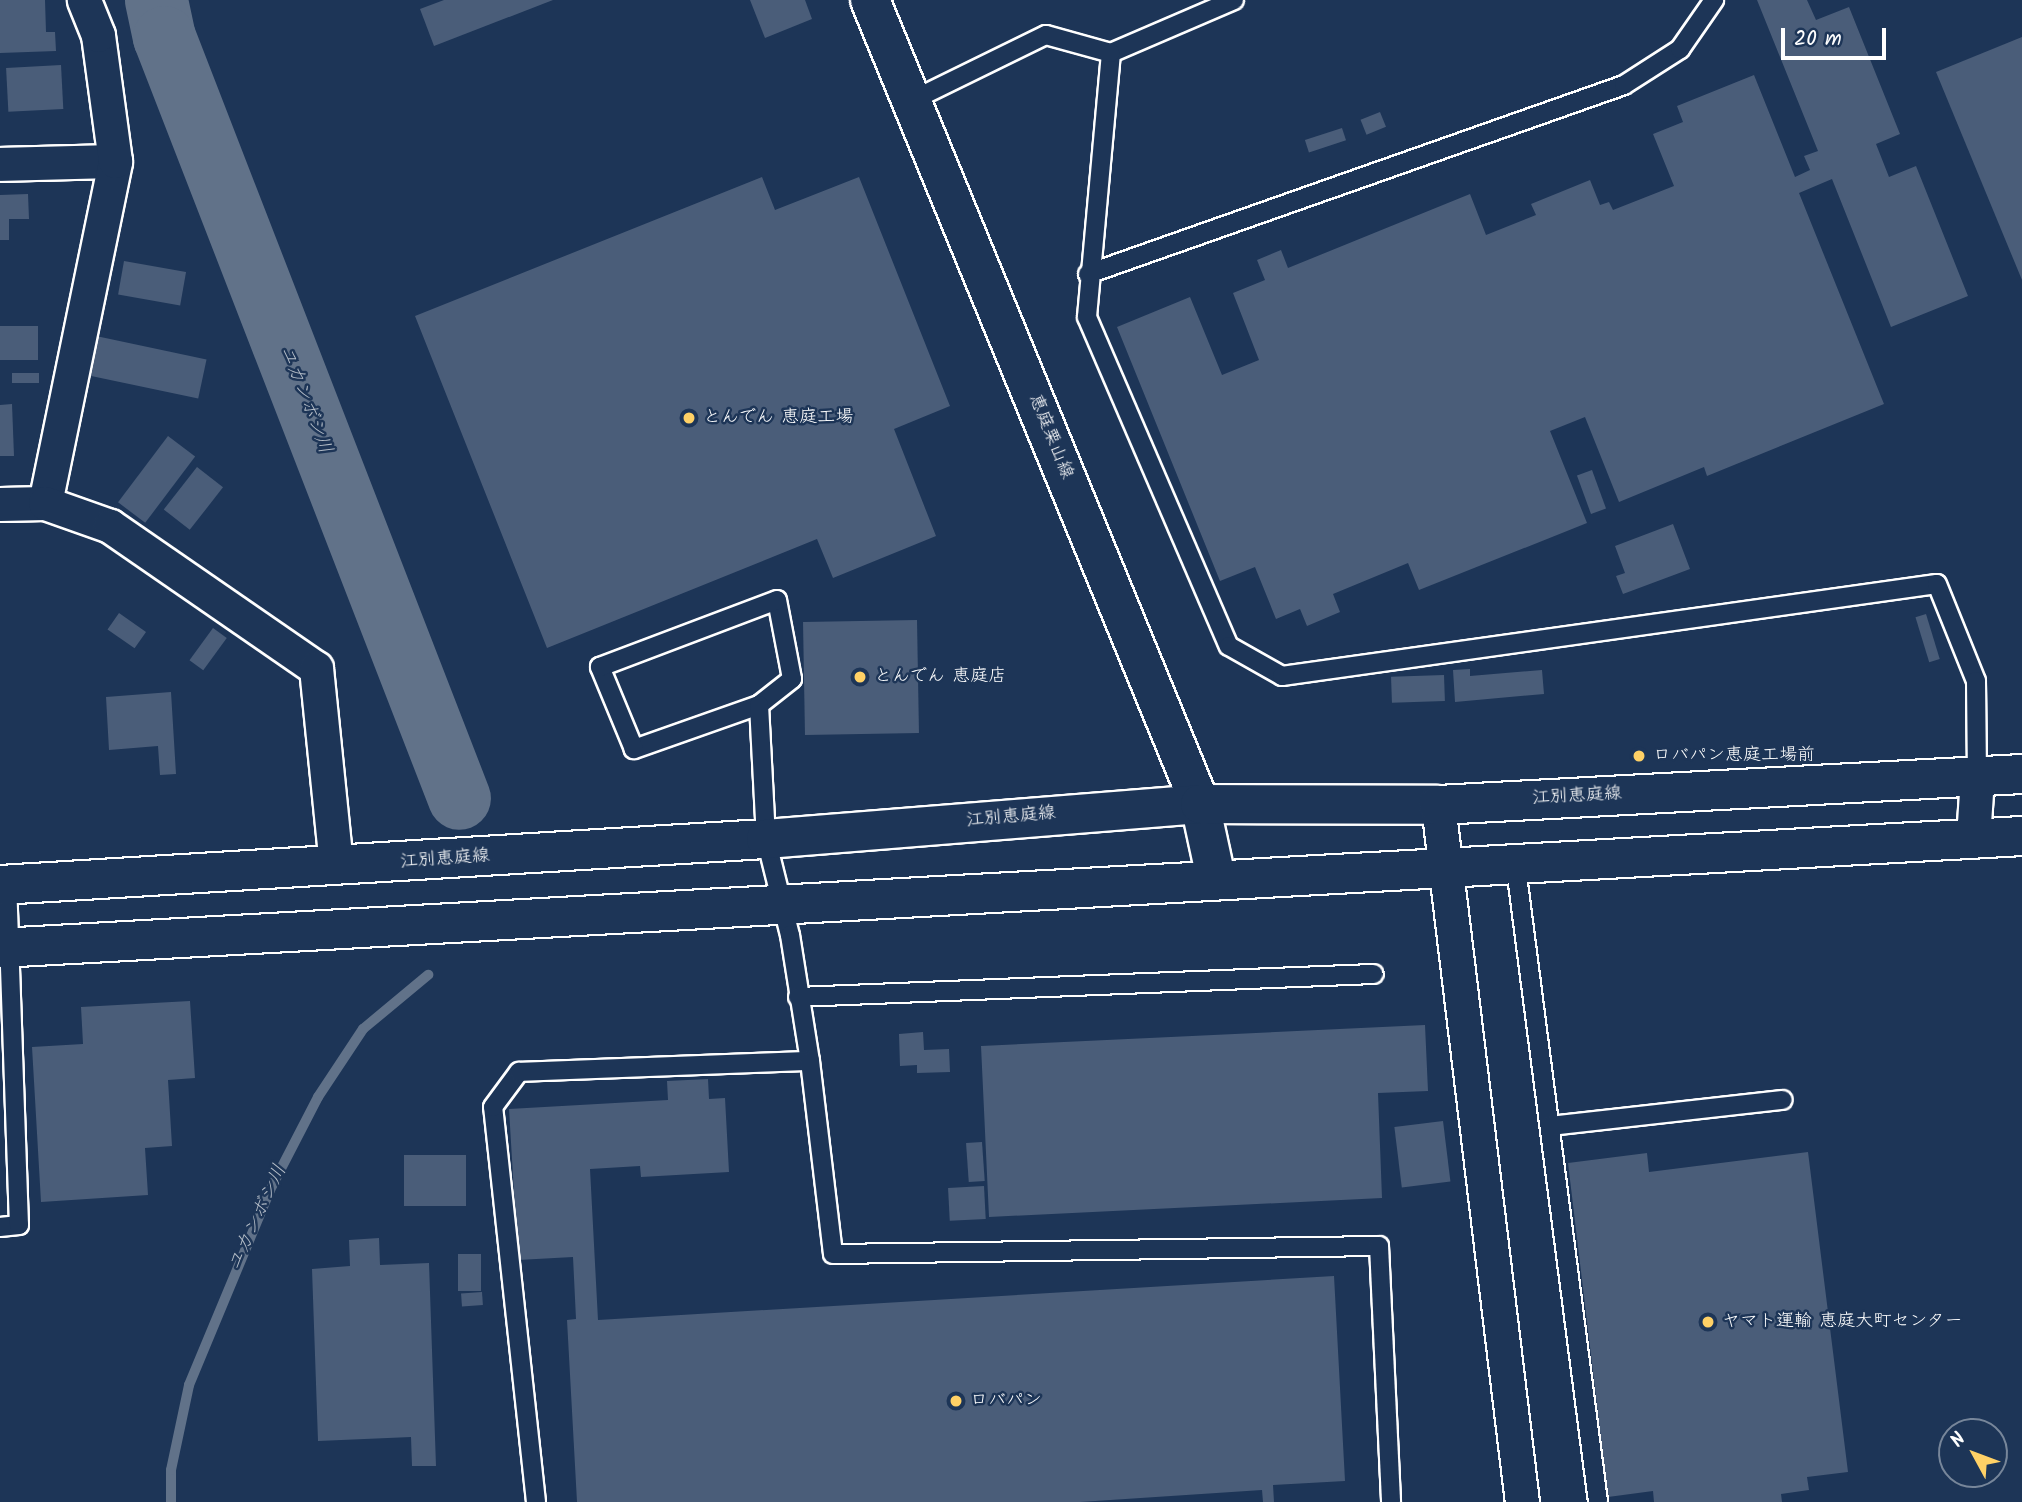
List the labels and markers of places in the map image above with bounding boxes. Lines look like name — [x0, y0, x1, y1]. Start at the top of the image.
place label: とんでん 恵庭工場 — [703, 407, 854, 429]
marker: とんでん 恵庭工場 — [681, 410, 697, 426]
place label: とんでん 恵庭店 — [874, 666, 1007, 688]
marker: とんでん 恵庭店 — [852, 669, 868, 685]
place label: ロバパン恵庭工場前 — [1653, 745, 1815, 767]
marker: ロバパン恵庭工場前 — [1631, 748, 1647, 764]
place label: ヤマト運輸 恵庭大町センター — [1722, 1311, 1963, 1333]
marker: ヤマト運輸 恵庭大町センター — [1700, 1314, 1716, 1330]
place label: ロバパン — [970, 1390, 1042, 1412]
marker: ロバパン — [948, 1393, 964, 1409]

